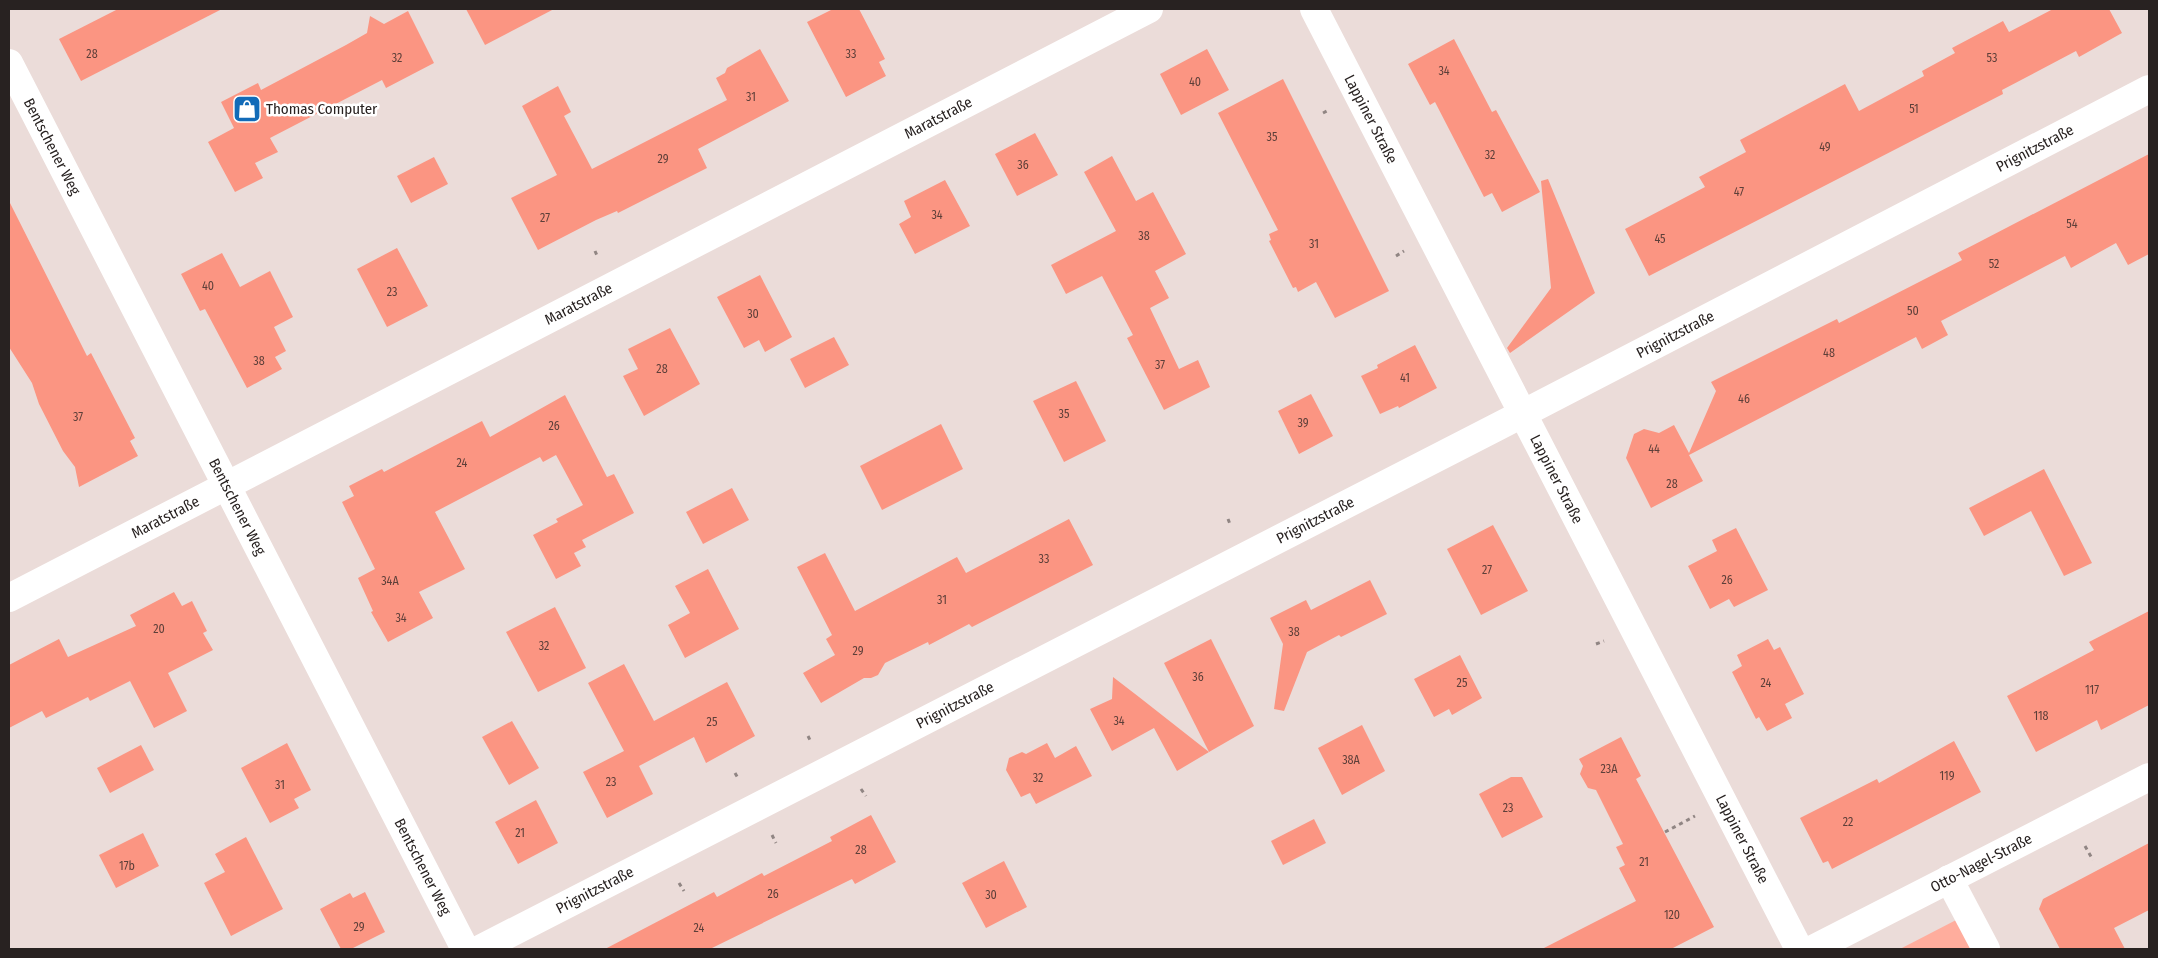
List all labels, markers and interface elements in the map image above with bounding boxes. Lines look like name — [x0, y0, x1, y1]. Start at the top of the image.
house number: 28 — [86, 47, 98, 61]
house number: 33 — [846, 47, 856, 61]
house number: 32 — [392, 51, 402, 65]
house number: 53 — [1987, 51, 1997, 65]
house number: 34 — [1438, 64, 1450, 78]
street label: Lappiner Straße — [1340, 72, 1401, 167]
house number: 40 — [1189, 75, 1201, 89]
house number: 31 — [746, 90, 756, 104]
street label: Maratstraße — [901, 93, 975, 143]
shop icon: Thomas Computer — [232, 94, 262, 124]
street label: Bentschener Weg — [20, 95, 84, 198]
place label: Thomas Computer — [266, 100, 378, 118]
house number: 51 — [1909, 102, 1919, 116]
street label: Prignitzstraße — [1993, 121, 2077, 176]
house number: 35 — [1267, 130, 1278, 144]
house number: 49 — [1819, 140, 1831, 154]
house number: 32 — [1485, 148, 1495, 162]
house number: 29 — [657, 152, 669, 166]
house number: 36 — [1017, 158, 1029, 172]
house number: 47 — [1734, 185, 1744, 199]
house number: 34 — [931, 208, 943, 222]
house number: 27 — [540, 211, 550, 225]
house number: 54 — [2066, 217, 2078, 231]
house number: 38 — [1138, 229, 1150, 243]
house number: 45 — [1654, 232, 1666, 246]
house number: 31 — [1309, 237, 1319, 251]
house number: 52 — [1989, 257, 1999, 271]
house number: 40 — [202, 279, 214, 293]
street label: Maratstraße — [541, 279, 615, 329]
house number: 23 — [387, 285, 397, 299]
house number: 50 — [1907, 304, 1919, 318]
house number: 30 — [747, 307, 759, 321]
street label: Prignitzstraße — [1633, 307, 1717, 362]
house number: 48 — [1823, 346, 1835, 360]
house number: 38 — [253, 354, 265, 368]
house number: 37 — [1155, 358, 1165, 372]
house number: 28 — [656, 362, 668, 376]
house number: 41 — [1400, 371, 1410, 385]
house number: 46 — [1738, 392, 1750, 406]
house number: 35 — [1059, 407, 1070, 421]
house number: 37 — [73, 410, 83, 424]
house number: 39 — [1297, 416, 1309, 430]
house number: 26 — [548, 419, 560, 433]
street label: Lappiner Straße — [1526, 432, 1587, 527]
house number: 44 — [1648, 442, 1660, 456]
street label: Bentschener Weg — [205, 455, 270, 558]
house number: 24 — [457, 456, 468, 470]
house number: 28 — [1666, 477, 1678, 491]
street label: Maratstraße — [128, 492, 202, 542]
street label: Prignitzstraße — [1273, 493, 1357, 548]
house number: 33 — [1039, 552, 1049, 566]
house number: 27 — [1482, 563, 1492, 577]
house number: 26 — [1721, 573, 1733, 587]
house number: 34A — [381, 574, 399, 588]
house number: 31 — [937, 593, 947, 607]
house number: 34 — [395, 611, 407, 625]
house number: 20 — [153, 622, 165, 636]
house number: 38 — [1288, 625, 1300, 639]
house number: 32 — [539, 639, 549, 653]
house number: 29 — [852, 644, 864, 658]
house number: 36 — [1192, 670, 1204, 684]
house number: 25 — [1457, 676, 1468, 690]
house number: 24 — [1761, 676, 1772, 690]
street label: Prignitzstraße — [913, 678, 997, 733]
house number: 117 — [2085, 683, 2099, 697]
house number: 118 — [2033, 709, 2049, 723]
house number: 34 — [1113, 714, 1125, 728]
house number: 25 — [707, 715, 718, 729]
house number: 38A — [1342, 753, 1361, 767]
house number: 23A — [1601, 762, 1618, 776]
house number: 119 — [1939, 769, 1955, 783]
house number: 32 — [1033, 771, 1043, 785]
house number: 23 — [606, 775, 616, 789]
house number: 31 — [275, 778, 285, 792]
street label: Lappiner Straße — [1712, 791, 1773, 887]
house number: 23 — [1503, 801, 1513, 815]
street label: Bentschener Weg — [390, 815, 455, 918]
house number: 22 — [1843, 815, 1853, 829]
house number: 21 — [515, 826, 525, 840]
street label: Otto-Nagel-Straße — [1927, 829, 2035, 896]
house number: 28 — [855, 843, 867, 857]
house number: 21 — [1639, 855, 1649, 869]
house number: 17b — [119, 859, 135, 873]
street label: Prignitzstraße — [553, 863, 637, 918]
house number: 26 — [767, 887, 779, 901]
house number: 30 — [985, 888, 997, 902]
house number: 120 — [1664, 908, 1680, 922]
house number: 29 — [353, 920, 365, 934]
house number: 24 — [694, 921, 705, 935]

